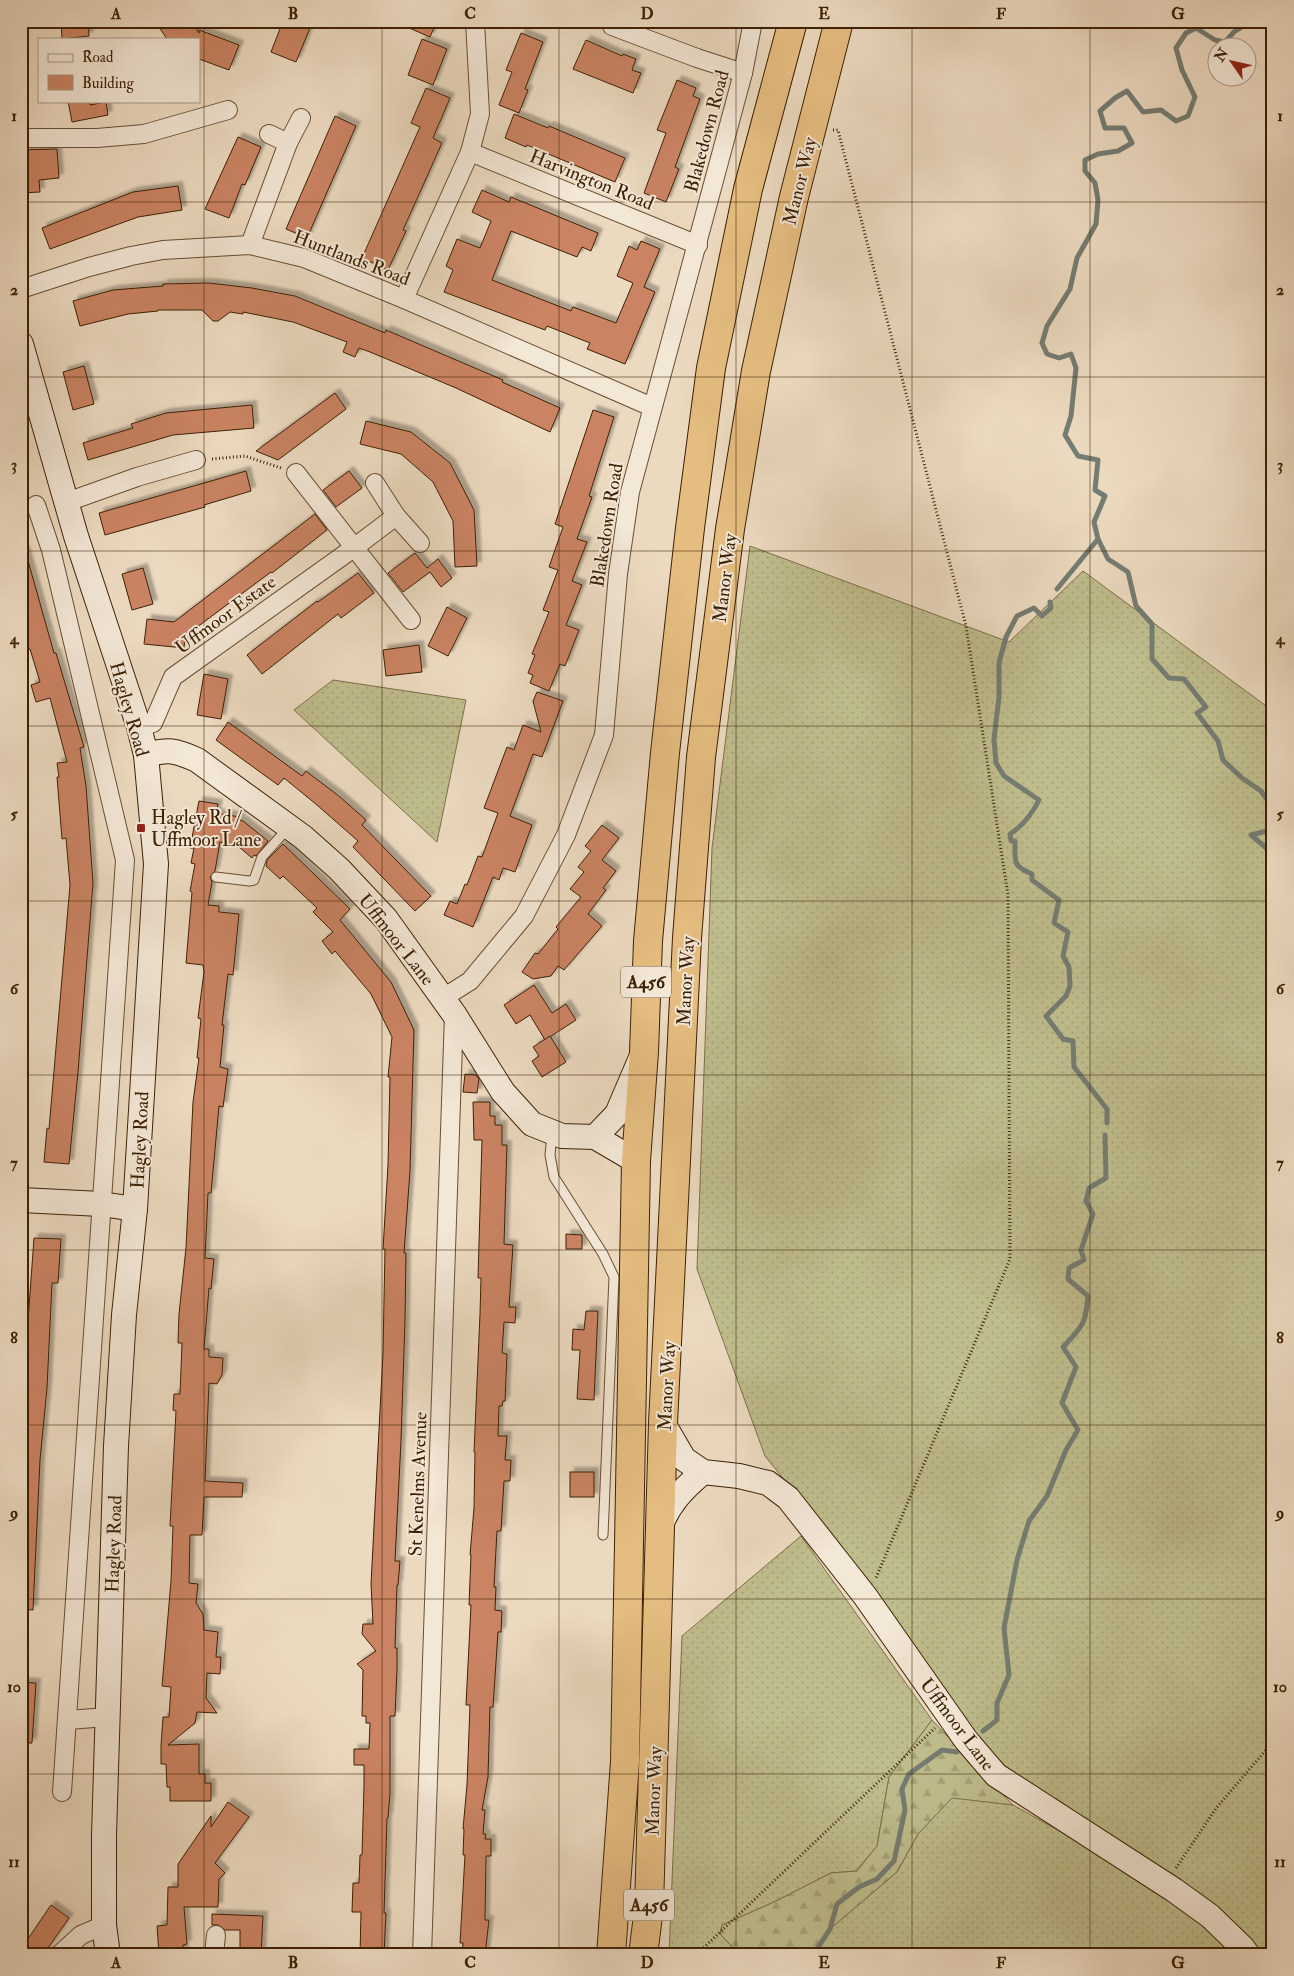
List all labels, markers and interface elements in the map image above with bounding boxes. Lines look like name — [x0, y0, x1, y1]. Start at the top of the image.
text: A — [110, 4, 122, 24]
text: B — [288, 4, 298, 24]
text: C — [464, 4, 476, 24]
text: D — [640, 4, 654, 24]
text: E — [818, 4, 830, 24]
text: F — [996, 4, 1006, 24]
text: G — [1171, 4, 1185, 24]
legend — [38, 38, 200, 102]
north arrow — [1206, 38, 1256, 88]
text: N — [1211, 45, 1232, 66]
text: Road — [82, 48, 114, 67]
street label: Blakedown Road — [679, 67, 735, 195]
text: Building — [82, 74, 134, 93]
text: 1 — [11, 106, 17, 126]
text: 1 — [1277, 106, 1283, 126]
street label: Manor Way — [777, 134, 823, 228]
street label: Harvington Road — [526, 144, 658, 216]
street label: Huntlands Road — [290, 225, 414, 291]
text: 2 — [10, 280, 18, 300]
text: 2 — [1276, 280, 1284, 300]
text: 3 — [11, 455, 17, 475]
text: 3 — [1277, 455, 1283, 475]
street label: Blakedown Road — [585, 461, 629, 589]
street label: Manor Way — [708, 532, 742, 624]
street label: Uffmoor Estate — [170, 570, 281, 660]
text: 4 — [9, 629, 20, 649]
text: 4 — [1275, 629, 1286, 649]
street label: Hagley Road — [104, 659, 154, 760]
text: 5 — [10, 804, 18, 824]
text: 5 — [1276, 804, 1284, 824]
place label: Hagley Rd / Uffmoor Lane — [151, 806, 261, 852]
marker: Hagley Rd / Uffmoor Lane — [135, 822, 147, 834]
street label: Uffmoor Lane — [353, 889, 440, 990]
street label: Manor Way — [672, 935, 700, 1026]
road number: A456 — [621, 966, 671, 998]
text: 6 — [10, 979, 20, 999]
text: 6 — [1276, 979, 1286, 999]
street label: Hagley Road — [125, 1090, 155, 1189]
text: 7 — [10, 1153, 18, 1173]
text: 7 — [1276, 1153, 1284, 1173]
text: 8 — [10, 1328, 18, 1348]
text: 8 — [1276, 1328, 1284, 1348]
street label: Manor Way — [653, 1340, 681, 1431]
street label: St Kenelms Avenue — [403, 1411, 433, 1557]
street label: Hagley Road — [100, 1494, 128, 1593]
text: 9 — [8, 1503, 18, 1523]
text: 9 — [1274, 1503, 1284, 1523]
street label: Uffmoor Lane — [914, 1673, 1000, 1776]
text: 10 — [7, 1677, 21, 1697]
text: 10 — [1273, 1677, 1287, 1697]
street label: Manor Way — [640, 1745, 668, 1836]
text: 11 — [8, 1852, 20, 1872]
text: 11 — [1274, 1852, 1286, 1872]
road number: A456 — [624, 1890, 674, 1920]
text: A — [110, 1953, 122, 1973]
text: B — [288, 1953, 298, 1973]
text: C — [464, 1953, 476, 1973]
text: D — [640, 1953, 654, 1973]
text: E — [818, 1953, 830, 1973]
text: F — [996, 1953, 1006, 1973]
text: G — [1171, 1953, 1185, 1973]

